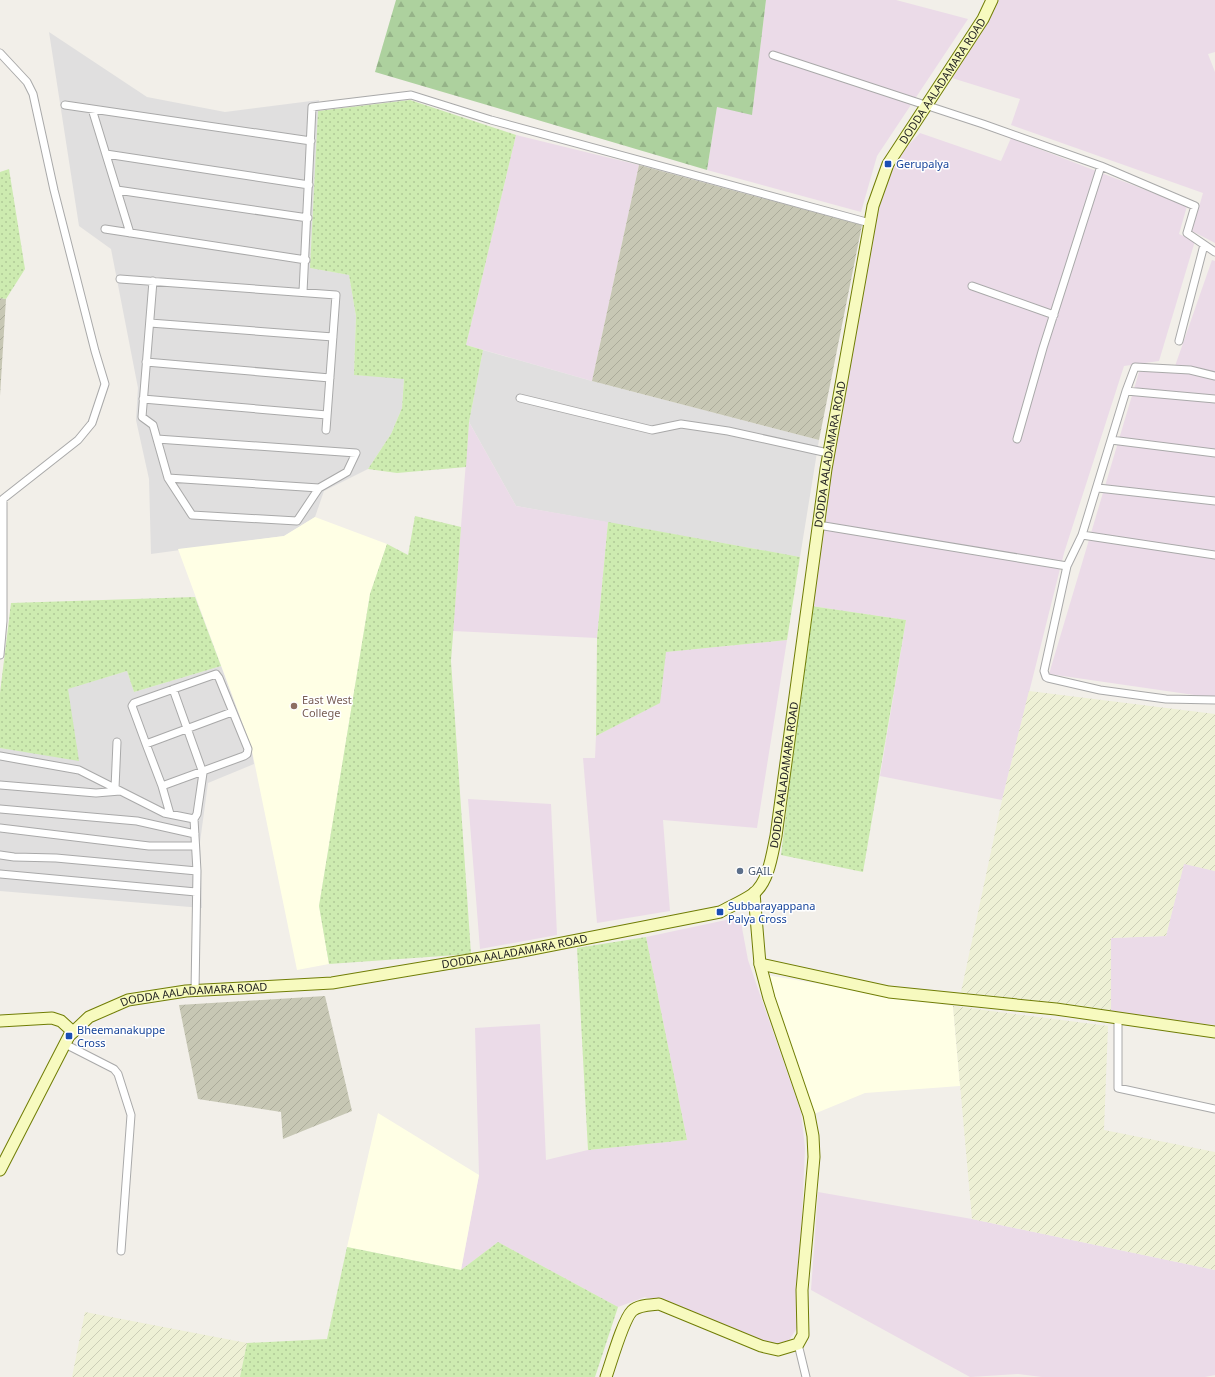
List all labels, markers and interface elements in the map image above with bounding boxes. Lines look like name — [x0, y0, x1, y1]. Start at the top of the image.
street label: DODDA AALADAMARA ROAD — [895, 15, 989, 147]
place label: Gerupalya — [896, 156, 949, 171]
marker: Gerupalya — [883, 159, 893, 169]
street label: DODDA AALADAMARA ROAD — [810, 380, 849, 528]
place label: East West College — [302, 692, 352, 720]
marker: East West College — [289, 701, 299, 711]
street label: DODDA AALADAMARA ROAD — [766, 701, 801, 849]
place label: GAIL — [748, 863, 773, 878]
marker: GAIL — [735, 866, 745, 876]
place label: Subbarayappana Palya Cross — [728, 898, 815, 926]
marker: Subbarayappana Palya Cross — [715, 907, 725, 917]
street label: DODDA AALADAMARA ROAD — [440, 930, 589, 972]
street label: DODDA AALADAMARA ROAD — [118, 979, 268, 1010]
place label: Bheemanakuppe Cross — [77, 1022, 165, 1050]
marker: Bheemanakuppe Cross — [64, 1031, 74, 1041]

